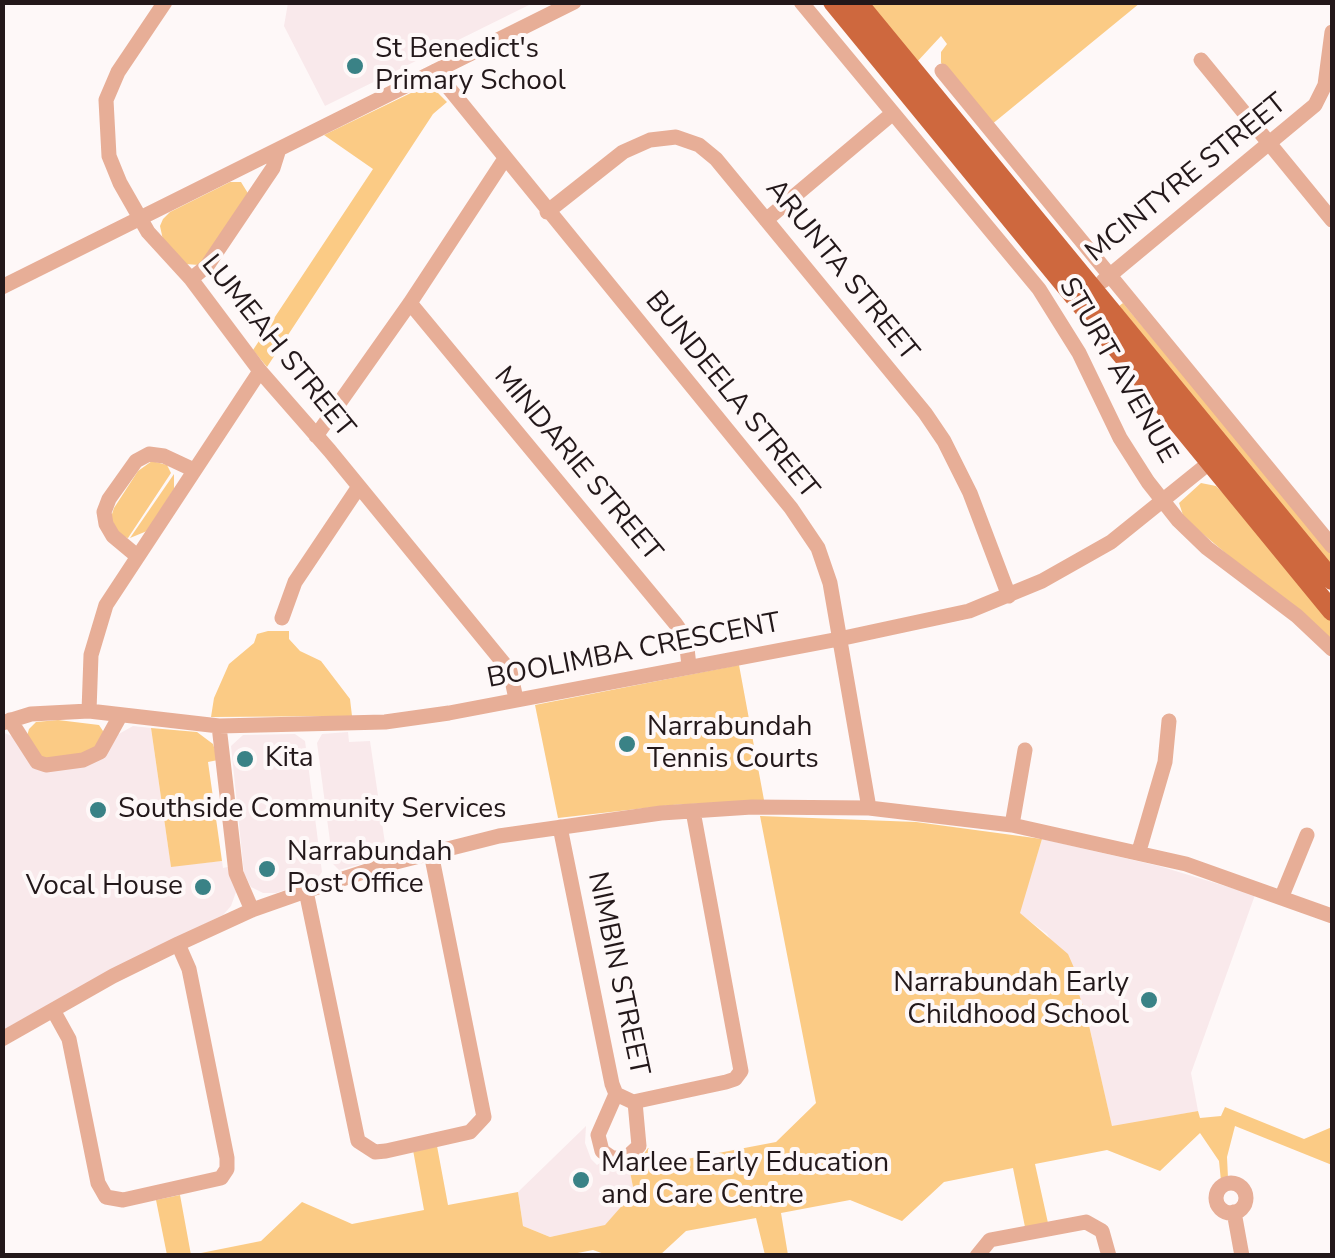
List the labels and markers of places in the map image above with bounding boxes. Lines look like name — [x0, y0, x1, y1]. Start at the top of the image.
place label: St Benedict's Primary School — [375, 33, 566, 99]
marker: St Benedict's Primary School — [344, 55, 366, 77]
place label: Narrabundah Tennis Courts — [647, 711, 819, 777]
marker: Narrabundah Tennis Courts — [616, 733, 638, 755]
place label: Kita — [265, 742, 314, 776]
marker: Kita — [234, 748, 256, 770]
place label: Southside Community Services — [118, 793, 507, 827]
marker: Southside Community Services — [87, 799, 109, 821]
place label: Narrabundah Post Office — [287, 836, 452, 902]
marker: Narrabundah Post Office — [256, 858, 278, 880]
place label: Vocal House — [26, 870, 183, 904]
marker: Vocal House — [192, 876, 214, 898]
place label: Narrabundah Early Childhood School — [893, 967, 1129, 1033]
marker: Narrabundah Early Childhood School — [1138, 989, 1160, 1011]
place label: Marlee Early Education and Care Centre — [601, 1147, 889, 1213]
marker: Marlee Early Education and Care Centre — [570, 1169, 592, 1191]

